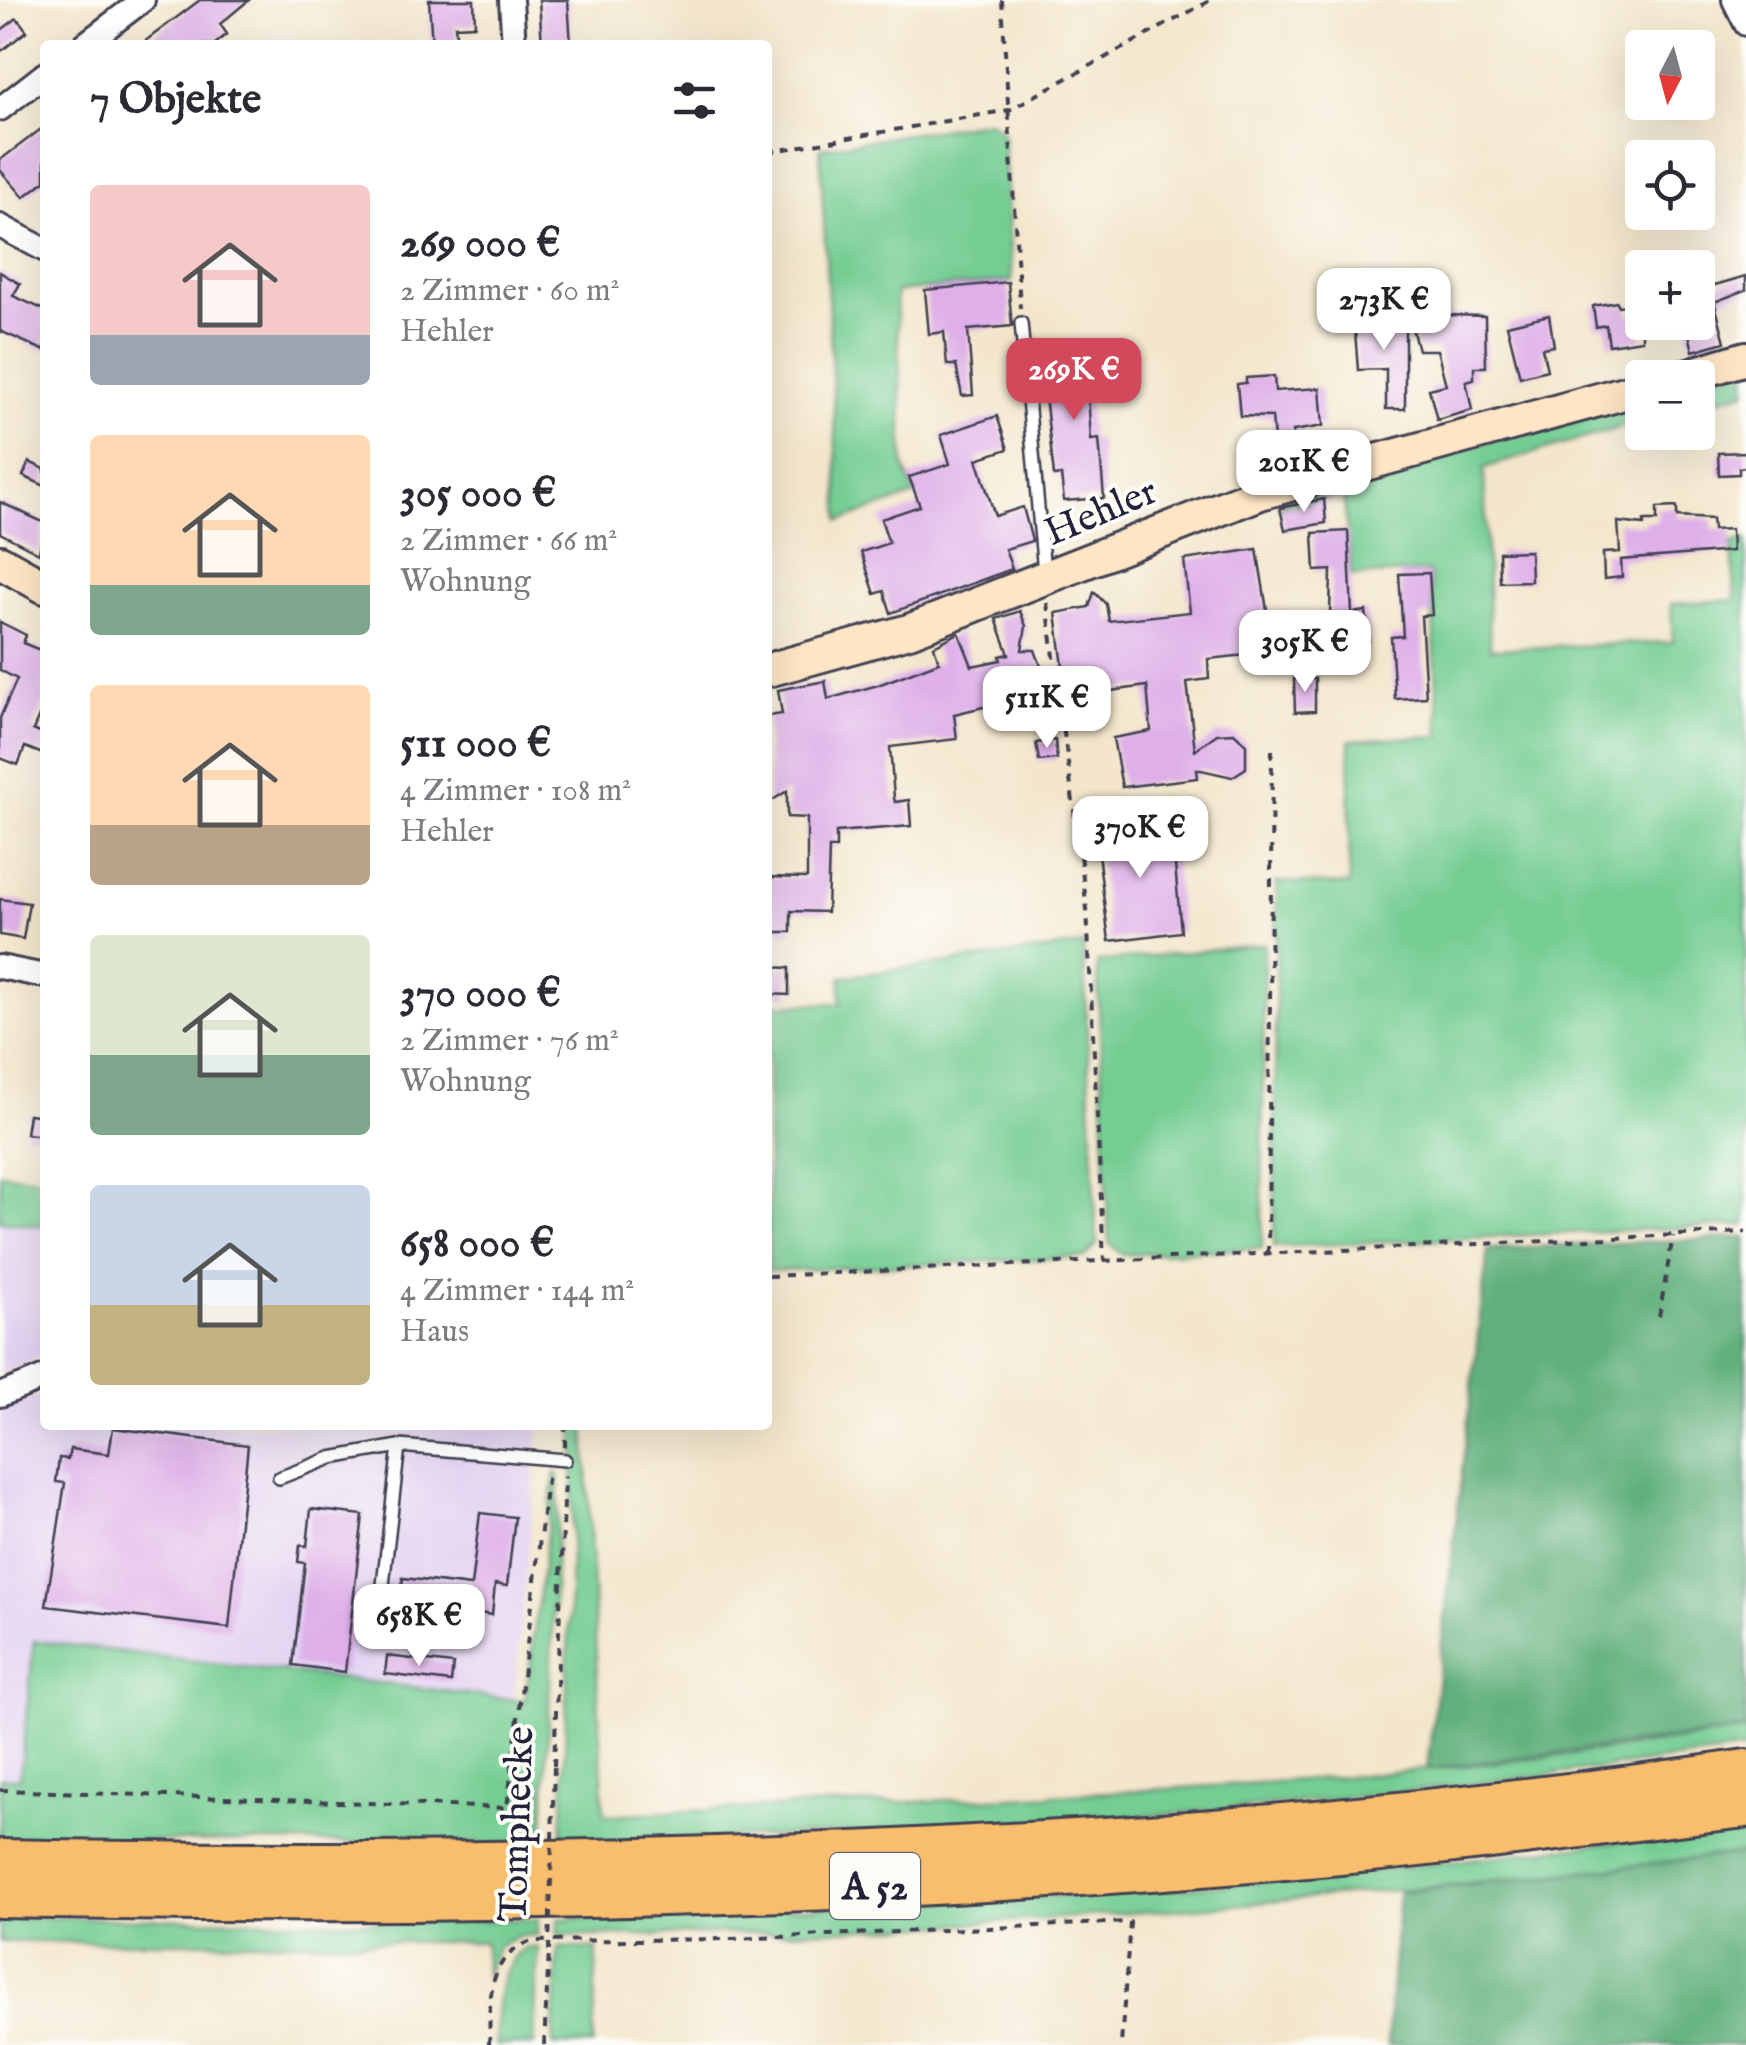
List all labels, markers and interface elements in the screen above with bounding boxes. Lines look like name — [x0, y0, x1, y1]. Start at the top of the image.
north arrow — [1625, 30, 1715, 120]
map controls — [1625, 30, 1715, 450]
icon: filters — [667, 73, 722, 128]
text: 7 Objekte — [90, 74, 261, 127]
button: locate — [1625, 140, 1715, 230]
text: 269 000 € — [400, 218, 561, 271]
icon: home — [170, 225, 290, 345]
button: + — [1625, 250, 1715, 340]
pin: 273K € — [1303, 268, 1465, 353]
text: 2 Zimmer · 60 m² — [400, 271, 620, 312]
text: 273K € — [1339, 280, 1429, 321]
text: Hehler — [400, 312, 494, 353]
pin: 269K € — [993, 338, 1155, 423]
text: 269K € — [1028, 350, 1120, 391]
button: − — [1625, 360, 1715, 450]
pin: 201K € — [1223, 430, 1385, 515]
text: 201K € — [1258, 442, 1350, 483]
street label: Hehler — [1037, 467, 1166, 560]
text: 305 000 € — [400, 468, 556, 521]
icon: home — [170, 475, 290, 595]
text: 2 Zimmer · 66 m² — [400, 521, 617, 562]
text: Wohnung — [400, 562, 531, 603]
pin: 305K € — [1224, 610, 1386, 695]
text: 305K € — [1261, 622, 1349, 663]
pin: 511K € — [966, 666, 1128, 751]
text: 511K € — [1005, 678, 1089, 719]
text: 511 000 € — [400, 718, 551, 771]
icon: home — [170, 725, 290, 845]
text: 4 Zimmer · 108 m² — [400, 771, 631, 812]
pin: 370K € — [1059, 796, 1221, 881]
text: 370K € — [1094, 808, 1186, 849]
text: Hehler — [400, 812, 494, 853]
text: 370 000 € — [400, 968, 561, 1021]
icon: home — [170, 975, 290, 1095]
text: 2 Zimmer · 76 m² — [400, 1021, 619, 1062]
text: Wohnung — [400, 1062, 531, 1103]
text: 658 000 € — [400, 1218, 554, 1271]
icon: home — [170, 1225, 290, 1345]
text: 4 Zimmer · 144 m² — [400, 1271, 634, 1312]
text: Haus — [400, 1312, 469, 1353]
pin: 658K € — [338, 1584, 500, 1669]
text: 658K € — [376, 1596, 462, 1637]
street label: Tomphecke — [490, 1725, 547, 1923]
road number: A 52 — [830, 1853, 920, 1919]

